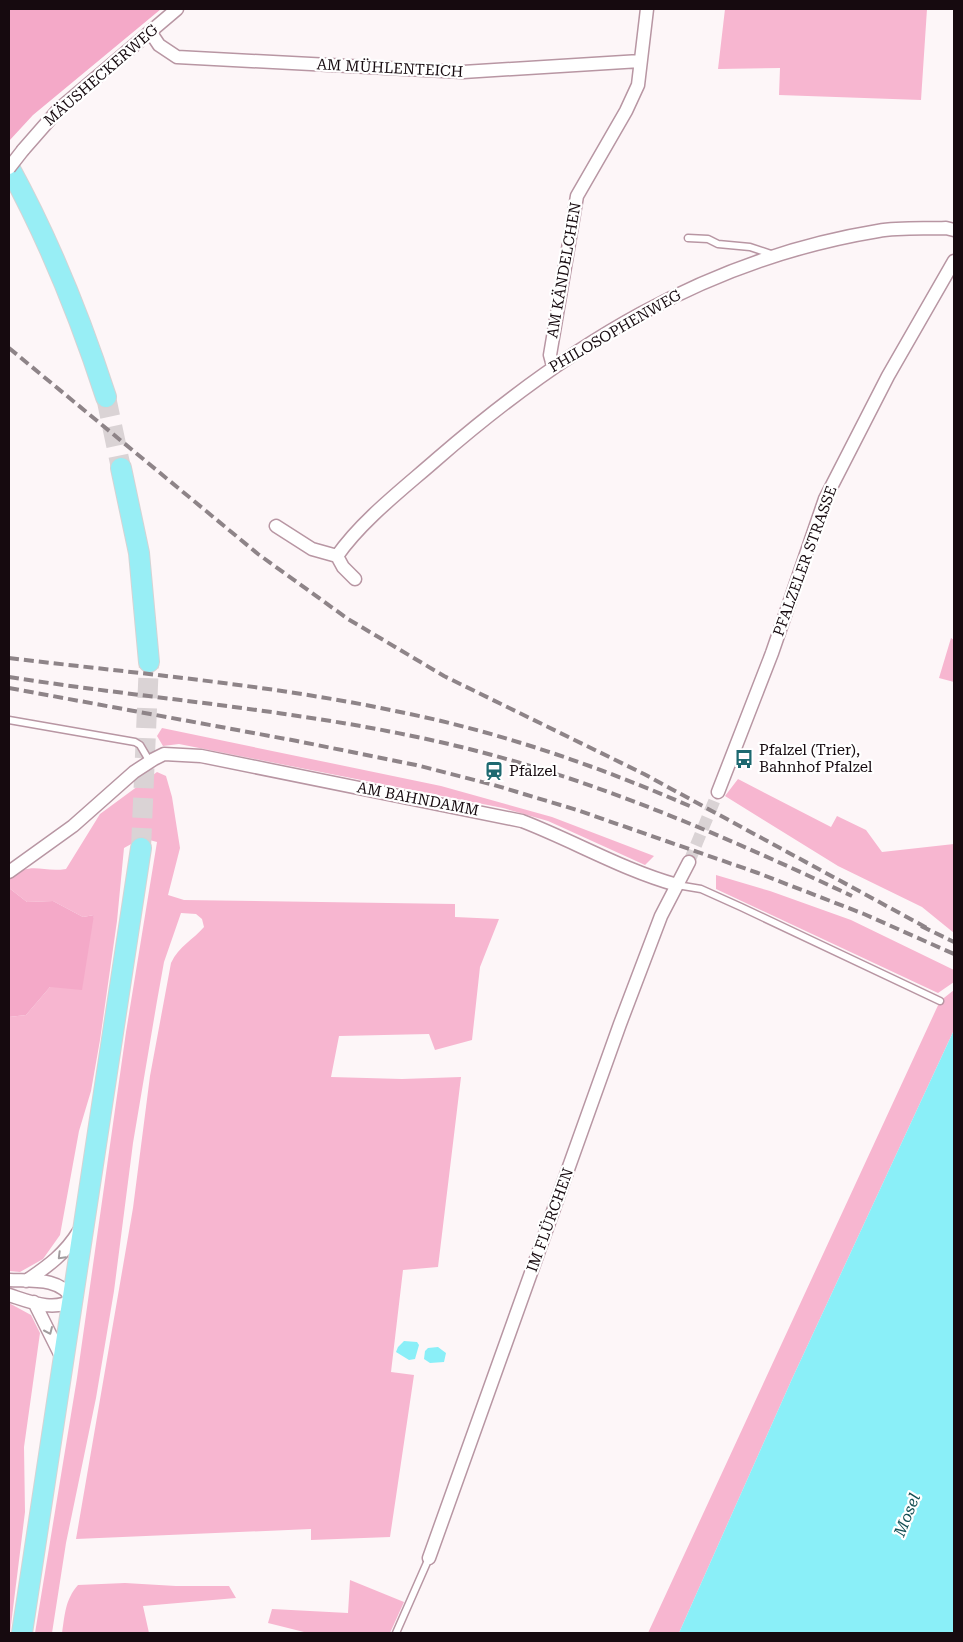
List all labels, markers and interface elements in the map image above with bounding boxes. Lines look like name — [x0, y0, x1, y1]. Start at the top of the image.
street label: MÄUSHECKERWEG — [40, 20, 162, 129]
street label: AM MÜHLENTEICH — [316, 55, 464, 81]
street label: AM KÄNDELCHEN — [543, 201, 585, 339]
street label: PHILOSOPHENWEG — [546, 286, 685, 376]
street label: PFALZELER STRASSE — [769, 483, 841, 639]
place label: Pfalzel (Trier), Bahnhof Pfalzel — [759, 741, 873, 776]
bus stop icon: Pfalzel (Trier), Bahnhof Pfalzel — [733, 748, 755, 770]
station icon: Pfalzel — [483, 760, 505, 782]
place label: Pfalzel — [509, 762, 557, 780]
street label: AM BAHNDAMM — [355, 778, 481, 820]
street label: IM FLÜRCHEN — [523, 1166, 577, 1274]
one-way arrow — [58, 1250, 67, 1259]
one-way arrow — [43, 1326, 54, 1335]
water label: Mosel — [889, 1491, 924, 1540]

